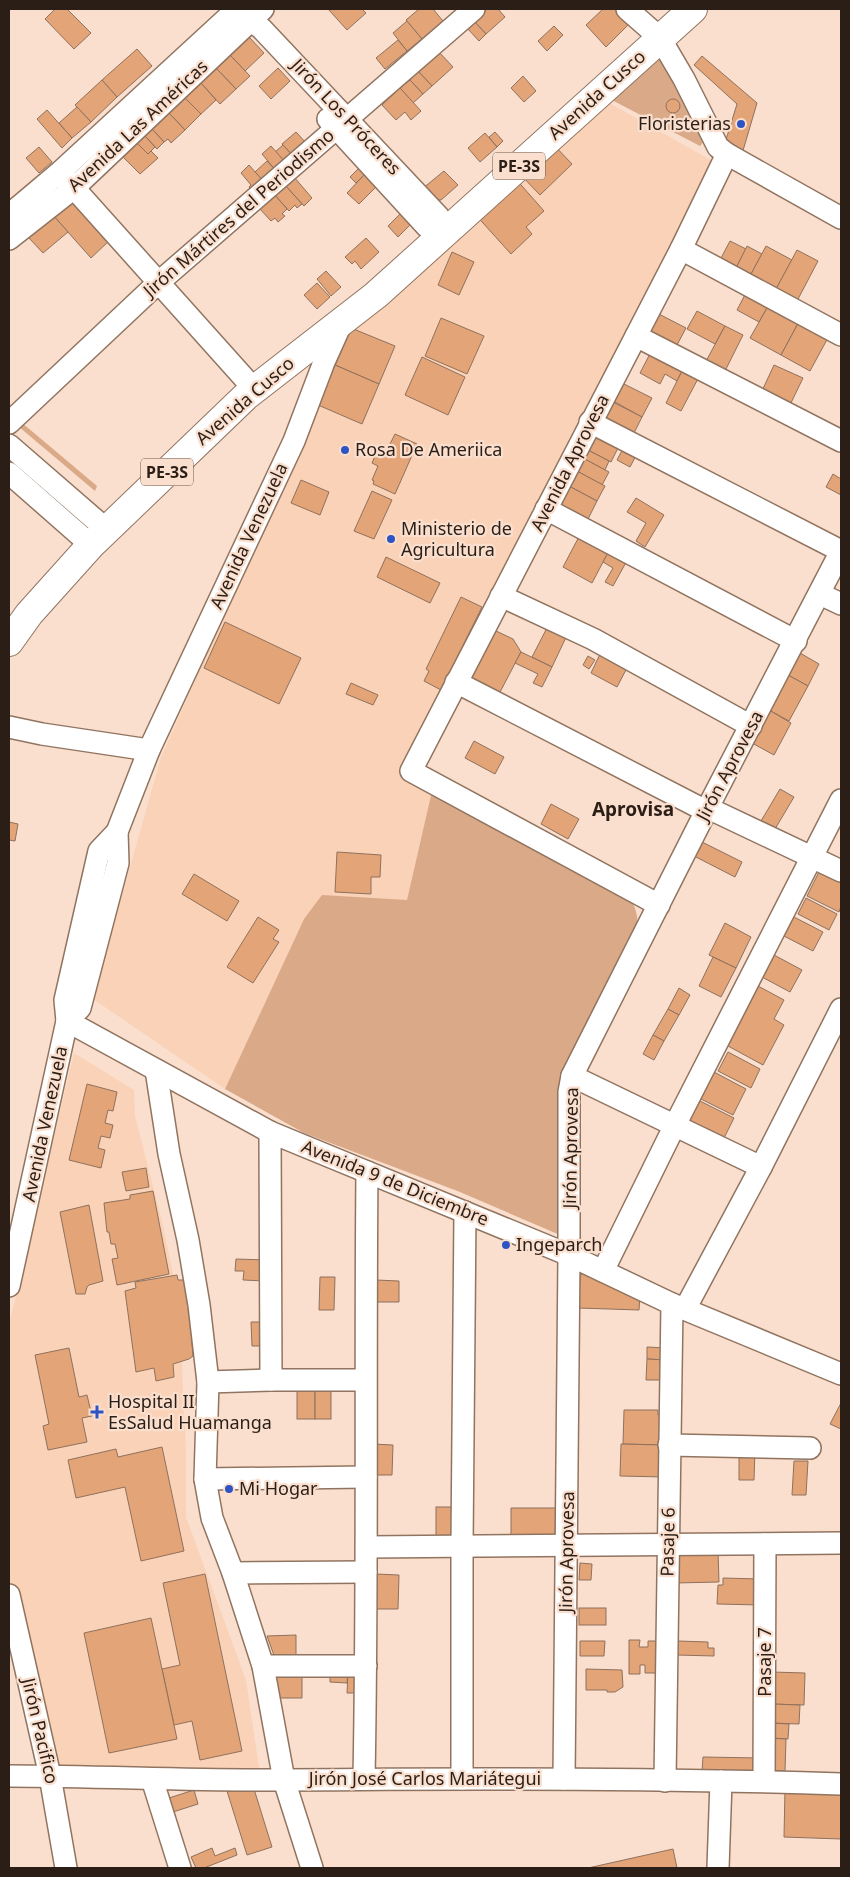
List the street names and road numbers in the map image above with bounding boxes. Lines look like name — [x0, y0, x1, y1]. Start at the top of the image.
street label: Avenida Cusco — [543, 44, 650, 144]
street label: Jirón Los Próceres — [285, 52, 407, 180]
street label: Avenida Las Américas — [62, 54, 212, 197]
street label: Jirón Mártires del Periodismo — [136, 123, 339, 303]
road number: PE-3S — [493, 153, 545, 180]
street label: Avenida Cusco — [190, 351, 299, 450]
street label: Avenida Aprovesa — [524, 390, 614, 535]
road number: PE-3S — [141, 458, 193, 486]
street label: Avenida Venezuela — [204, 459, 292, 613]
street label: Jirón Aprovesa — [689, 706, 768, 827]
street label: Avenida Venezuela — [16, 1044, 72, 1204]
street label: Jirón Aprovesa — [557, 1087, 583, 1211]
street label: Avenida 9 de Diciembre — [298, 1134, 492, 1231]
street label: Jirón Aprovesa — [553, 1491, 579, 1615]
street label: Pasaje 6 — [654, 1507, 680, 1577]
street label: Pasaje 7 — [752, 1627, 776, 1697]
street label: Jirón Pacifico — [17, 1674, 65, 1786]
street label: Jirón José Carlos Mariátegui — [307, 1766, 541, 1790]

